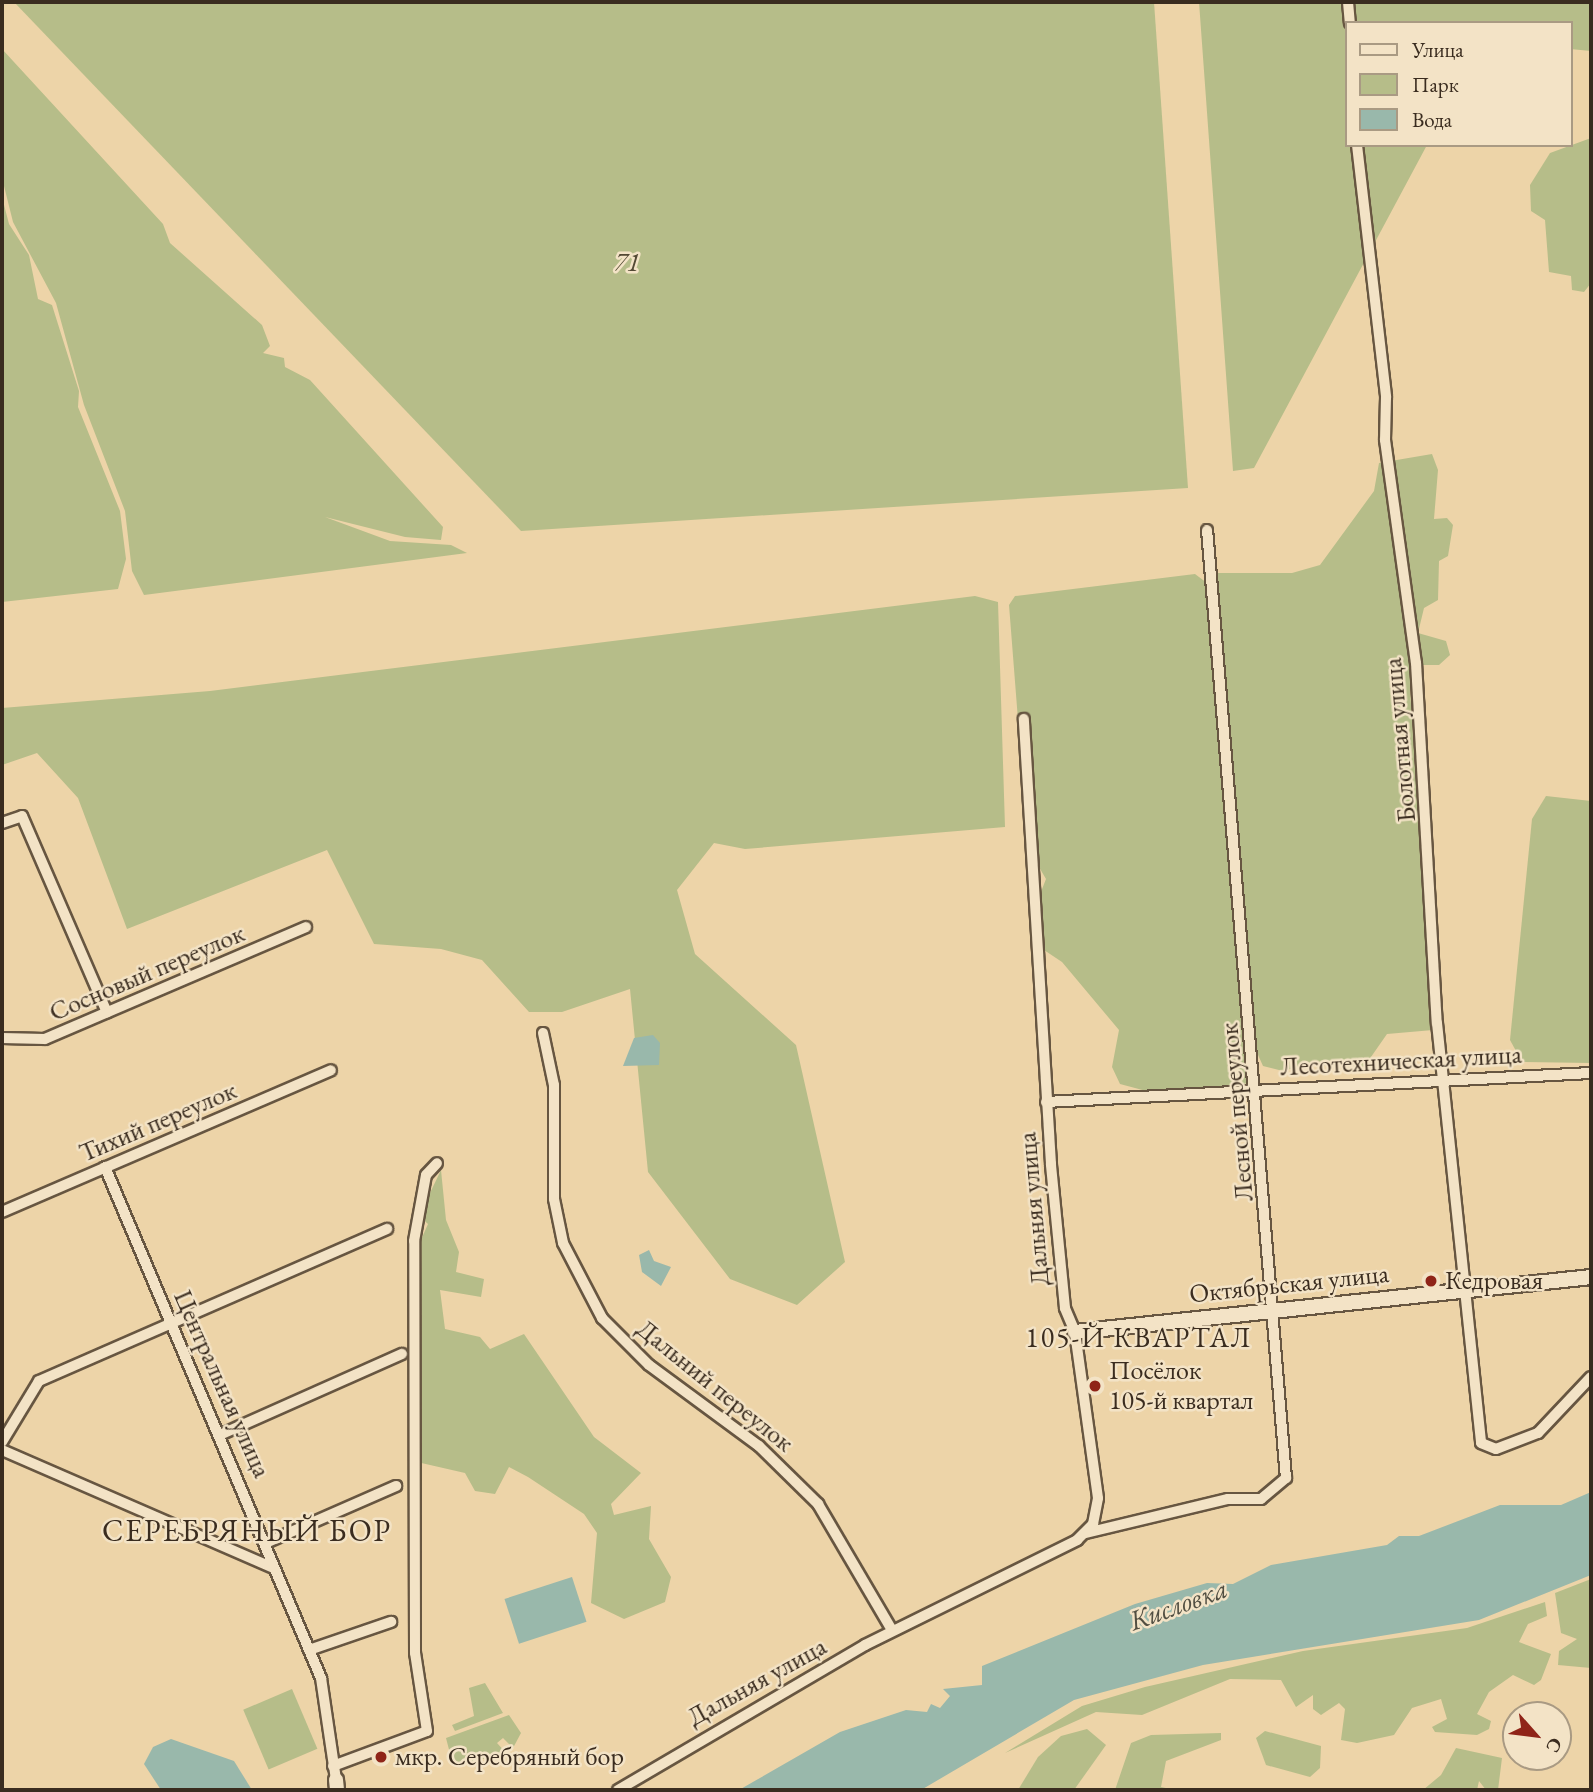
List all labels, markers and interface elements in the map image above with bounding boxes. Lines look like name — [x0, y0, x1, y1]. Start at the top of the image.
legend — [1344, 21, 1572, 147]
text: Улица — [1412, 36, 1464, 63]
text: Парк — [1412, 71, 1459, 98]
text: Вода — [1412, 106, 1452, 133]
park label: 71 — [615, 247, 639, 279]
street label: Болотная улица — [1377, 656, 1423, 824]
street label: Сосновый переулок — [45, 918, 249, 1028]
street label: Лесной переулок — [1214, 1021, 1260, 1203]
street label: Лесотехническая улица — [1279, 1039, 1523, 1083]
street label: Тихий переулок — [75, 1075, 241, 1169]
street label: Дальняя улица — [1012, 1131, 1056, 1287]
street label: Октябрьская улица — [1188, 1258, 1390, 1310]
place label: Кедровая — [1445, 1265, 1543, 1297]
marker: Кедровая — [1423, 1273, 1439, 1289]
street label: Центральная улица — [167, 1285, 277, 1483]
street label: Дальний переулок — [630, 1313, 800, 1459]
district label: 105-Й КВАРТАЛ — [1027, 1320, 1251, 1354]
place label: Посёлок 105-й квартал — [1109, 1355, 1253, 1416]
marker: Посёлок 105-й квартал — [1087, 1378, 1103, 1394]
district label: СЕРЕБРЯНЫЙ БОР — [104, 1513, 390, 1549]
water label: Кисловка — [1124, 1571, 1232, 1637]
street label: Дальняя улица — [682, 1631, 832, 1733]
north arrow — [1502, 1701, 1572, 1771]
text: С — [1540, 1733, 1568, 1757]
place label: мкр. Серебряный бор — [395, 1741, 624, 1773]
marker: мкр. Серебряный бор — [373, 1749, 389, 1765]

